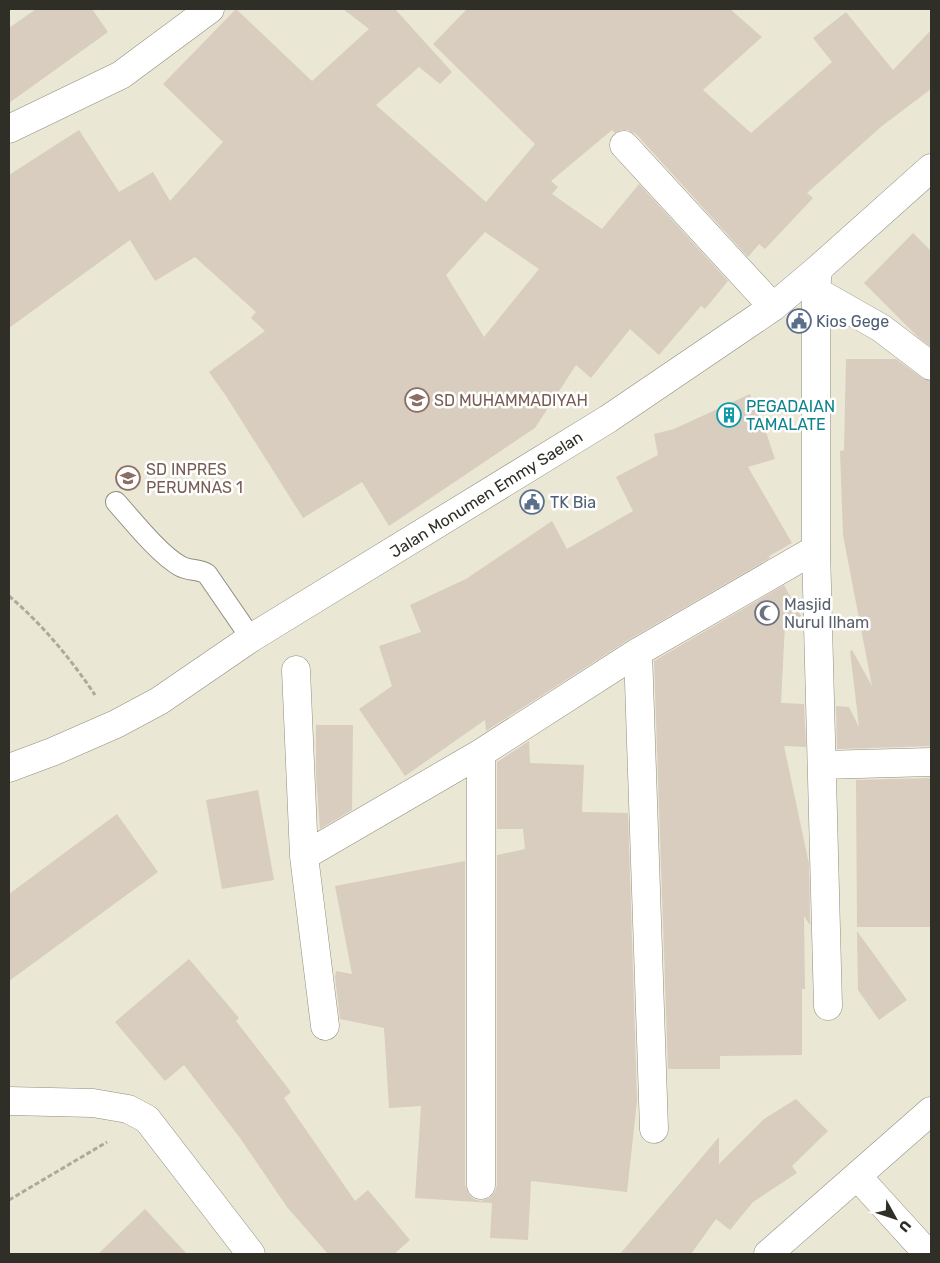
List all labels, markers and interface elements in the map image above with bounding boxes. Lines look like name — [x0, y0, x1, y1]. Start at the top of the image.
public building icon: Kios Gege — [786, 308, 812, 334]
place label: Kios Gege — [816, 312, 889, 331]
school or university icon: SD MUHAMMADIYAH — [404, 387, 430, 413]
place label: SD MUHAMMADIYAH — [434, 391, 588, 410]
place label: PEGADAIAN TAMALATE — [746, 397, 835, 434]
building icon: PEGADAIAN TAMALATE — [716, 402, 742, 428]
street label: Jalan Monumen Emmy Saelan — [386, 427, 586, 562]
place label: SD INPRES PERUMNAS 1 — [146, 460, 243, 497]
school or university icon: SD INPRES PERUMNAS 1 — [115, 465, 141, 491]
public building icon: TK Bia — [519, 489, 545, 515]
place label: TK Bia — [550, 493, 596, 512]
place label: Masjid Nurul Ilham — [784, 595, 869, 632]
mosque icon: Masjid Nurul Ilham — [754, 600, 780, 626]
north arrow — [870, 1193, 920, 1243]
text: U — [895, 1217, 914, 1235]

